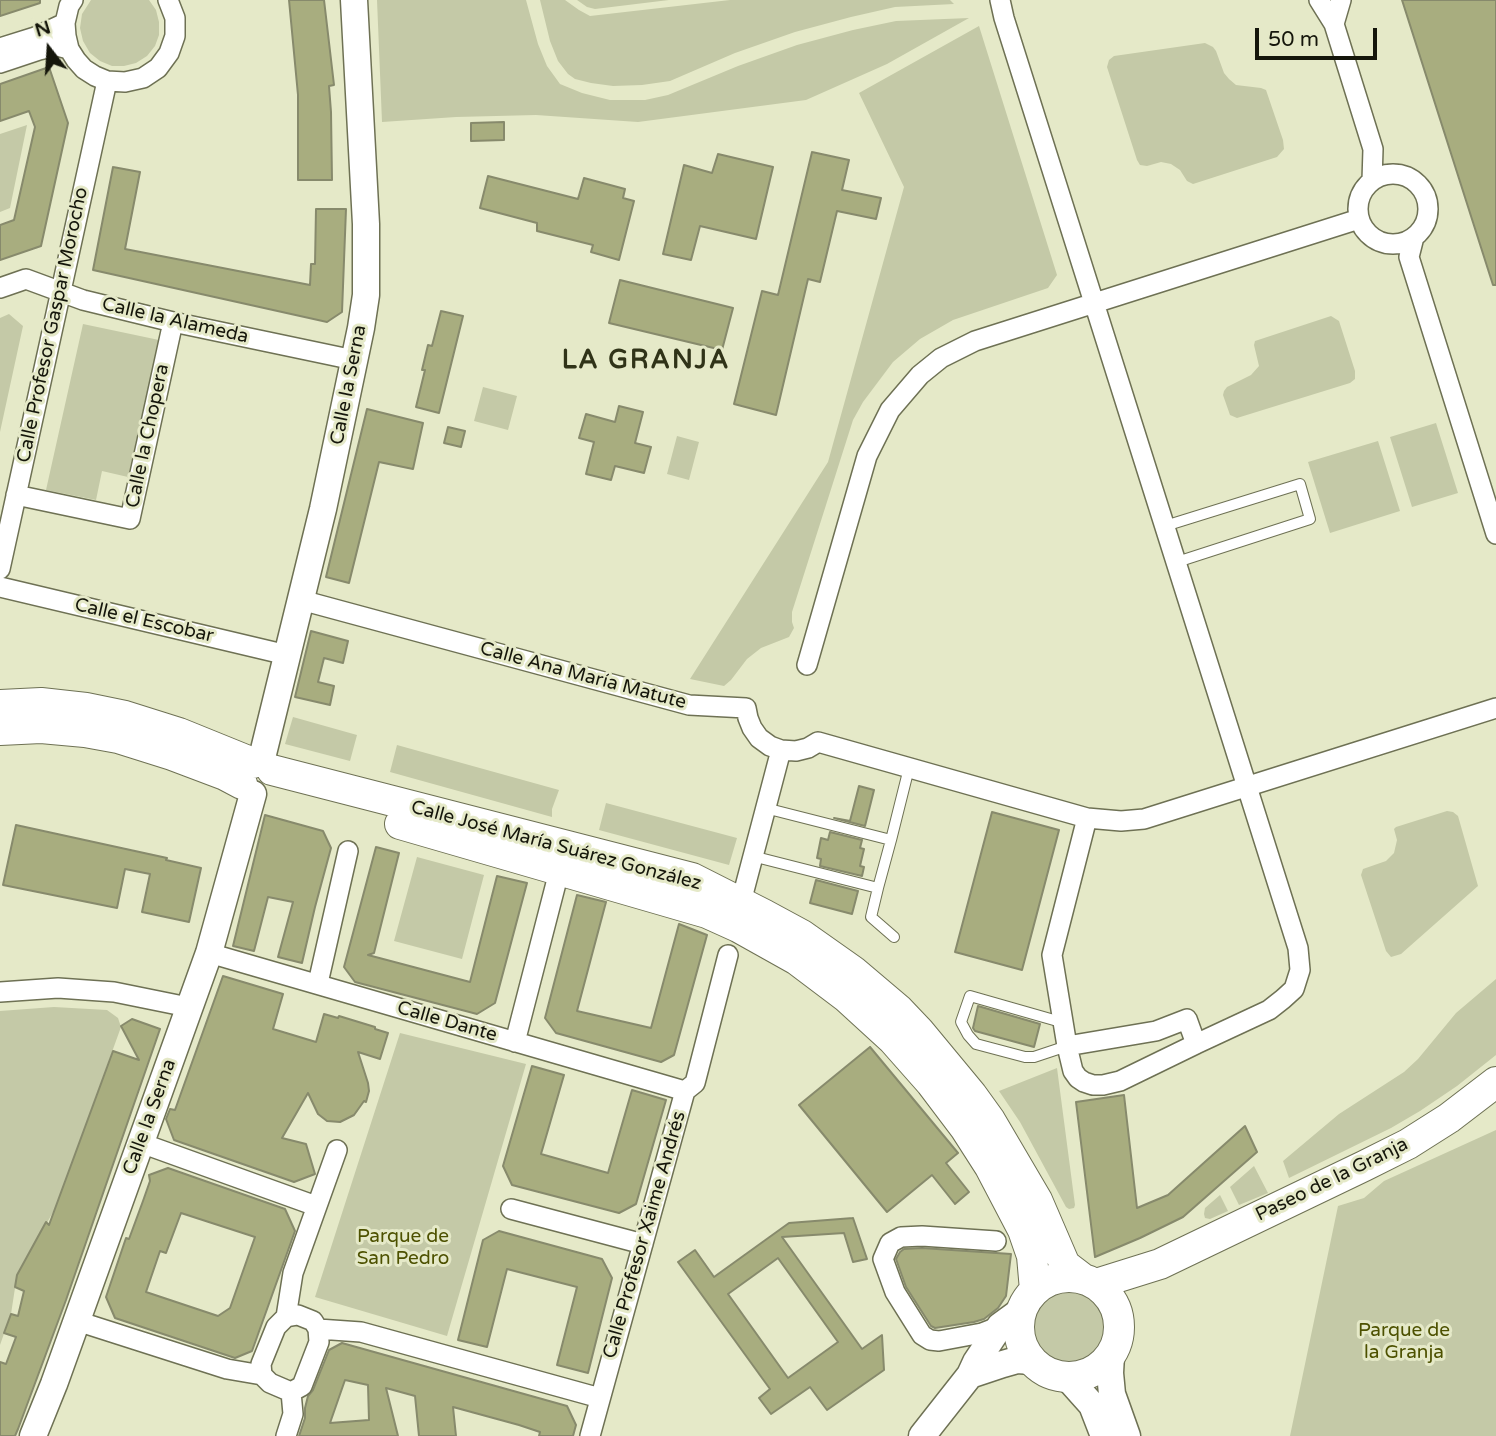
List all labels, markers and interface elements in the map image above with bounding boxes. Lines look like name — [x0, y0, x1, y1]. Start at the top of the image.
north arrow — [14, 14, 84, 84]
scale bar — [1258, 14, 1380, 58]
text: N — [32, 16, 53, 42]
text: 50 m — [1268, 27, 1319, 52]
street label: Calle Profesor Gaspar Morocho — [13, 185, 93, 465]
street label: Calle la Alameda — [99, 293, 251, 349]
street label: Calle la Serna — [326, 323, 372, 447]
district label: LA GRANJA — [563, 345, 729, 377]
street label: Calle la Chopera — [122, 362, 174, 510]
street label: Calle el Escobar — [72, 594, 216, 648]
street label: Calle Ana María Matute — [477, 637, 689, 715]
street label: Calle José María Suárez González — [408, 796, 704, 896]
street label: Calle Dante — [394, 997, 500, 1047]
street label: Calle la Serna — [119, 1056, 181, 1178]
street label: Calle Profesor Xaime Andrés — [599, 1109, 691, 1361]
street label: Paseo de la Granja — [1252, 1133, 1412, 1227]
park label: Parque de San Pedro — [357, 1226, 449, 1270]
park label: Parque de la Granja — [1358, 1320, 1450, 1364]

